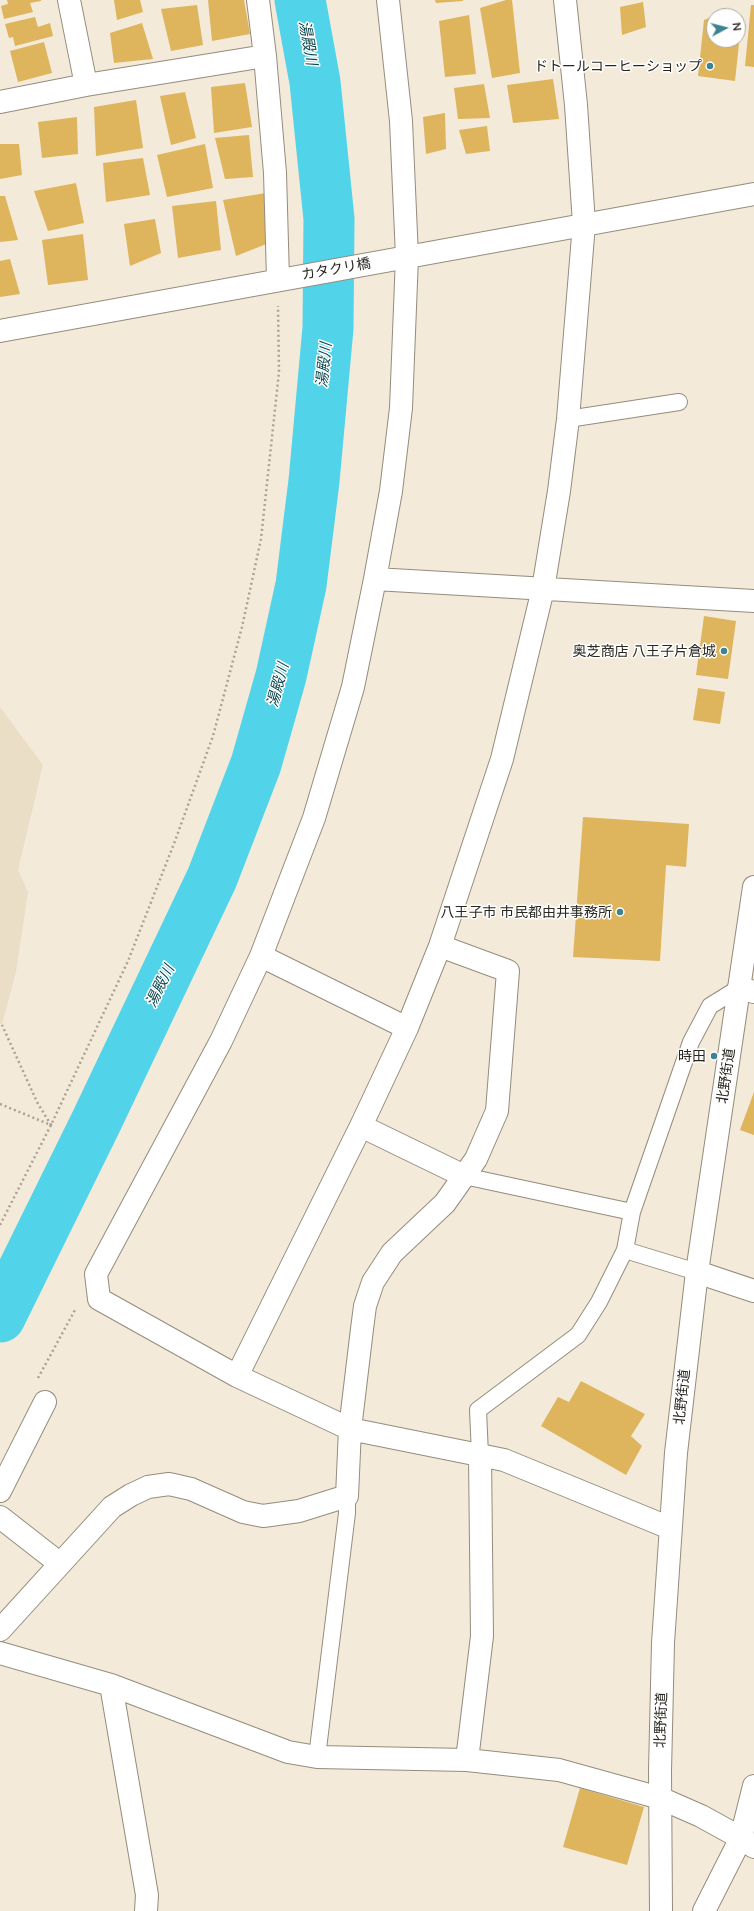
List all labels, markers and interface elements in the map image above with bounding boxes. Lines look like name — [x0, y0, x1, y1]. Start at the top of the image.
north arrow — [706, 8, 746, 48]
water label: 湯殿川 — [295, 19, 321, 67]
text: N — [730, 22, 744, 32]
place label: ドトールコーヒーショップ — [534, 58, 702, 74]
marker: ドトールコーヒーショップ — [705, 61, 715, 71]
street label: カタクリ橋 — [300, 255, 372, 283]
water label: 湯殿川 — [313, 342, 335, 388]
place label: 奥芝商店 八王子片倉城 — [572, 643, 716, 659]
marker: 奥芝商店 八王子片倉城 — [719, 646, 729, 656]
water label: 湯殿川 — [263, 661, 293, 709]
place label: 八王子市 市民都由井事務所 — [440, 904, 612, 920]
marker: 八王子市 市民都由井事務所 — [615, 907, 625, 917]
water label: 湯殿川 — [142, 962, 178, 1010]
street label: 北野街道 — [714, 1047, 738, 1105]
place label: 時田 — [678, 1048, 706, 1064]
marker: 時田 — [709, 1051, 719, 1061]
street label: 北野街道 — [671, 1368, 693, 1426]
street label: 北野街道 — [652, 1692, 670, 1748]

